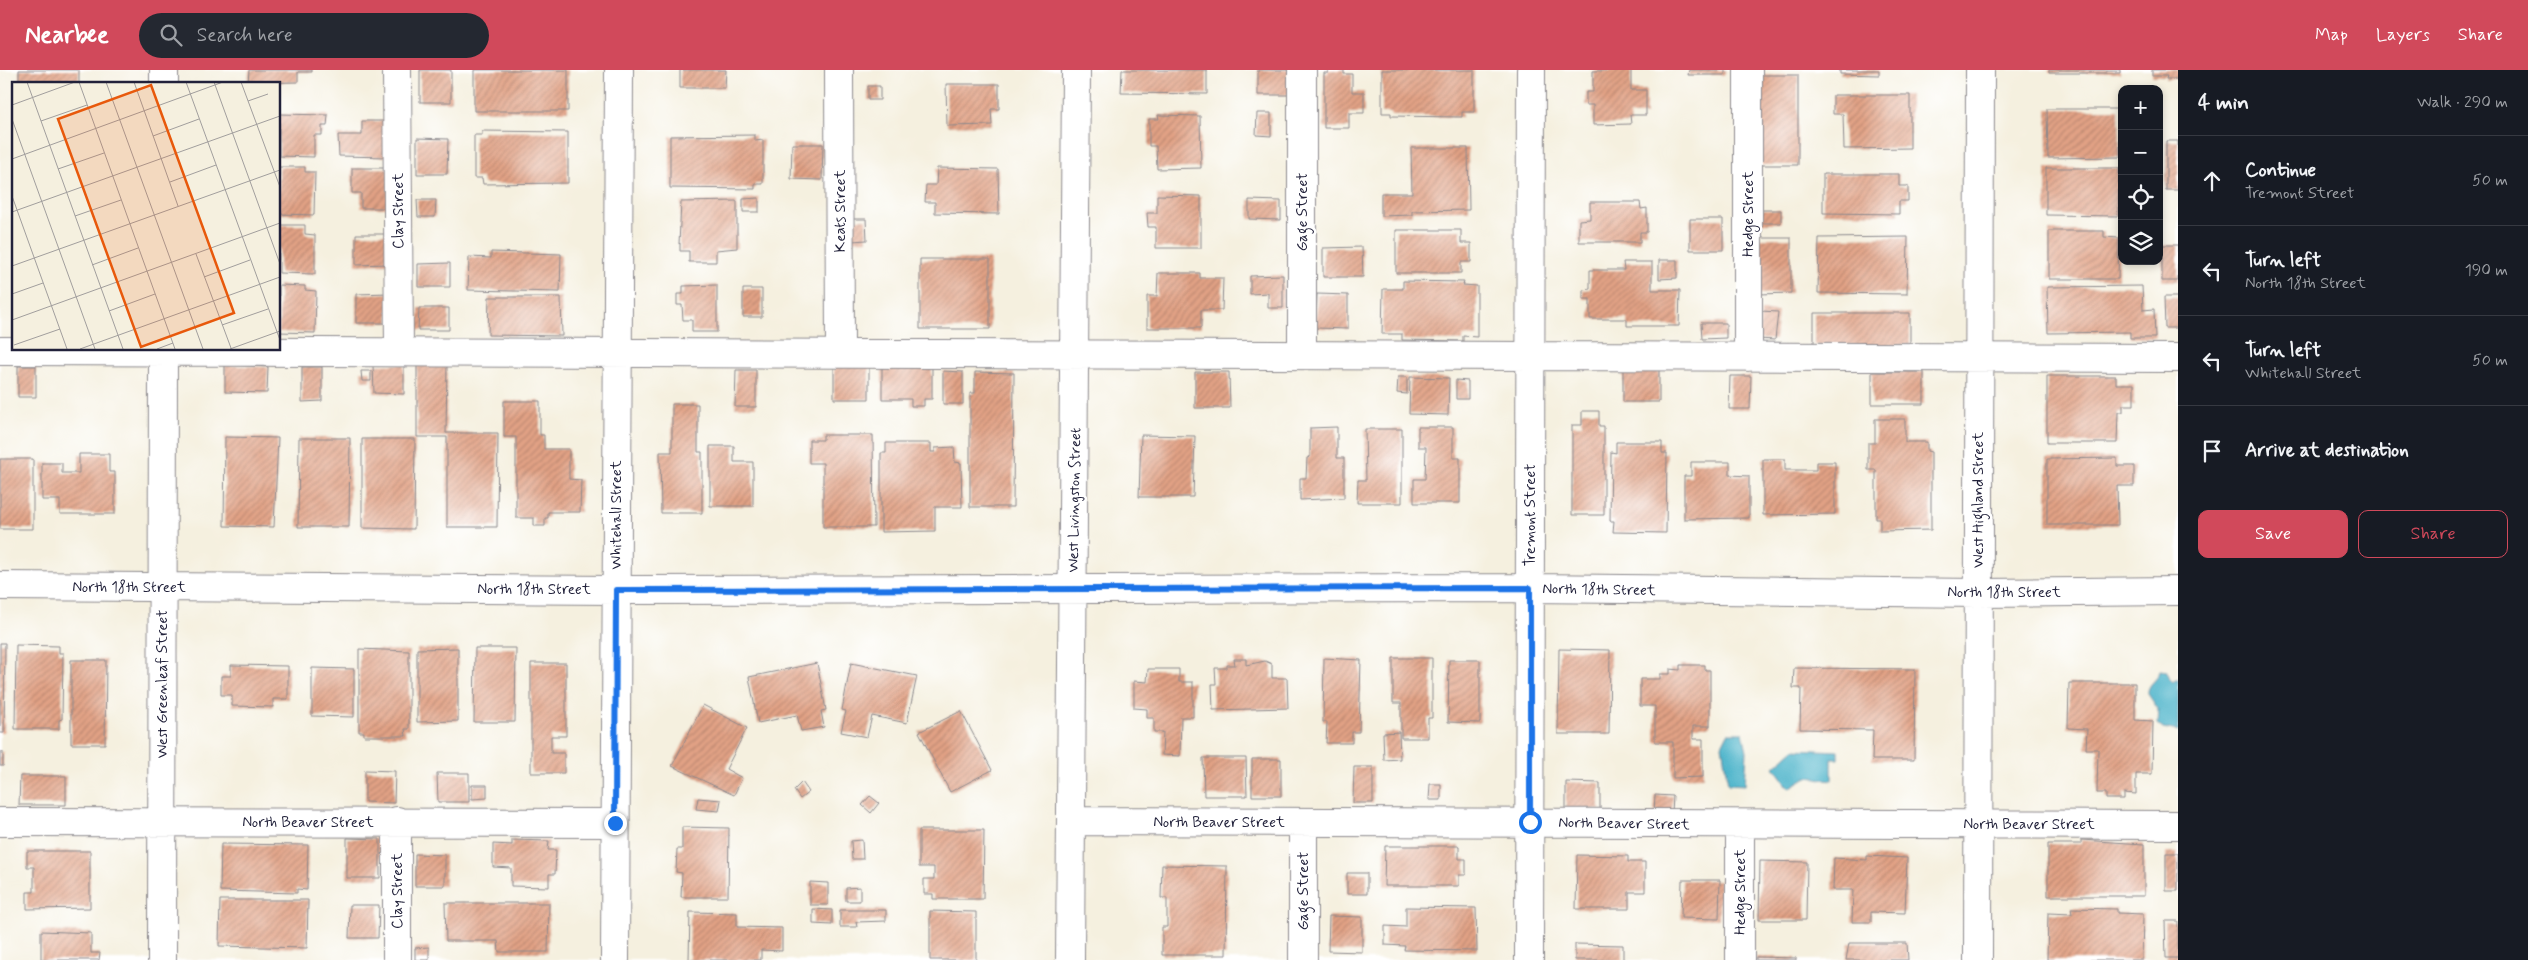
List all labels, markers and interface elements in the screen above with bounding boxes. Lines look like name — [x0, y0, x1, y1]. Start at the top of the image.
search box — [139, 13, 489, 58]
text: Nearbee — [25, 20, 109, 51]
icon: search — [157, 21, 185, 49]
text: Search here — [197, 23, 293, 48]
text: Map — [2315, 23, 2348, 47]
text: Layers — [2376, 23, 2430, 47]
text: Share — [2458, 23, 2503, 47]
inset map — [12, 82, 280, 350]
map controls — [2118, 85, 2163, 265]
button: + — [2118, 85, 2163, 130]
text: 4 min — [2198, 89, 2249, 117]
text: Walk · 290 m — [2417, 92, 2508, 113]
button: − — [2118, 130, 2163, 175]
text: Continue — [2245, 158, 2316, 183]
icon: ahead — [2198, 167, 2226, 195]
street label: Keats Street — [831, 169, 851, 252]
text: 50 m — [2472, 170, 2508, 191]
street label: Hedge Street — [1739, 171, 1760, 257]
street label: Clay Street — [389, 173, 409, 249]
street label: Gage Street — [1293, 173, 1314, 251]
button: locate — [2118, 175, 2163, 220]
text: Tremont Street — [2245, 183, 2355, 204]
button: layers — [2118, 220, 2163, 265]
text: Turn left — [2245, 248, 2321, 273]
icon: left — [2198, 257, 2226, 285]
text: 190 m — [2465, 260, 2508, 281]
text: North 18th Street — [2245, 273, 2366, 294]
text: Turn left — [2245, 338, 2321, 363]
icon: left — [2198, 347, 2226, 375]
text: 50 m — [2472, 350, 2508, 371]
text: Whitehall Street — [2245, 363, 2362, 384]
street label: West Livingston Street — [1064, 427, 1086, 573]
street label: West Highland Street — [1969, 432, 1990, 568]
icon: arrive — [2198, 437, 2226, 465]
text: Arrive at destination — [2245, 438, 2409, 463]
street label: Whitehall Street — [607, 460, 627, 570]
street label: Tremont Street — [1521, 464, 1541, 566]
button: Save — [2198, 510, 2348, 558]
button: Share — [2358, 510, 2508, 558]
street label: North 18th Street — [72, 578, 186, 598]
street label: North 18th Street — [1542, 579, 1656, 601]
street label: North 18th Street — [477, 580, 591, 600]
street label: North 18th Street — [1947, 583, 2061, 603]
street label: West Greenleaf Street — [153, 610, 173, 758]
route start — [1519, 811, 1542, 834]
route end — [604, 812, 627, 835]
street label: North Beaver Street — [242, 813, 374, 833]
street label: North Beaver Street — [1153, 813, 1285, 833]
street label: North Beaver Street — [1558, 813, 1690, 835]
street label: North Beaver Street — [1963, 815, 2095, 835]
street label: Hedge Street — [1731, 849, 1752, 935]
street label: Gage Street — [1294, 852, 1315, 930]
street label: Clay Street — [388, 853, 408, 929]

